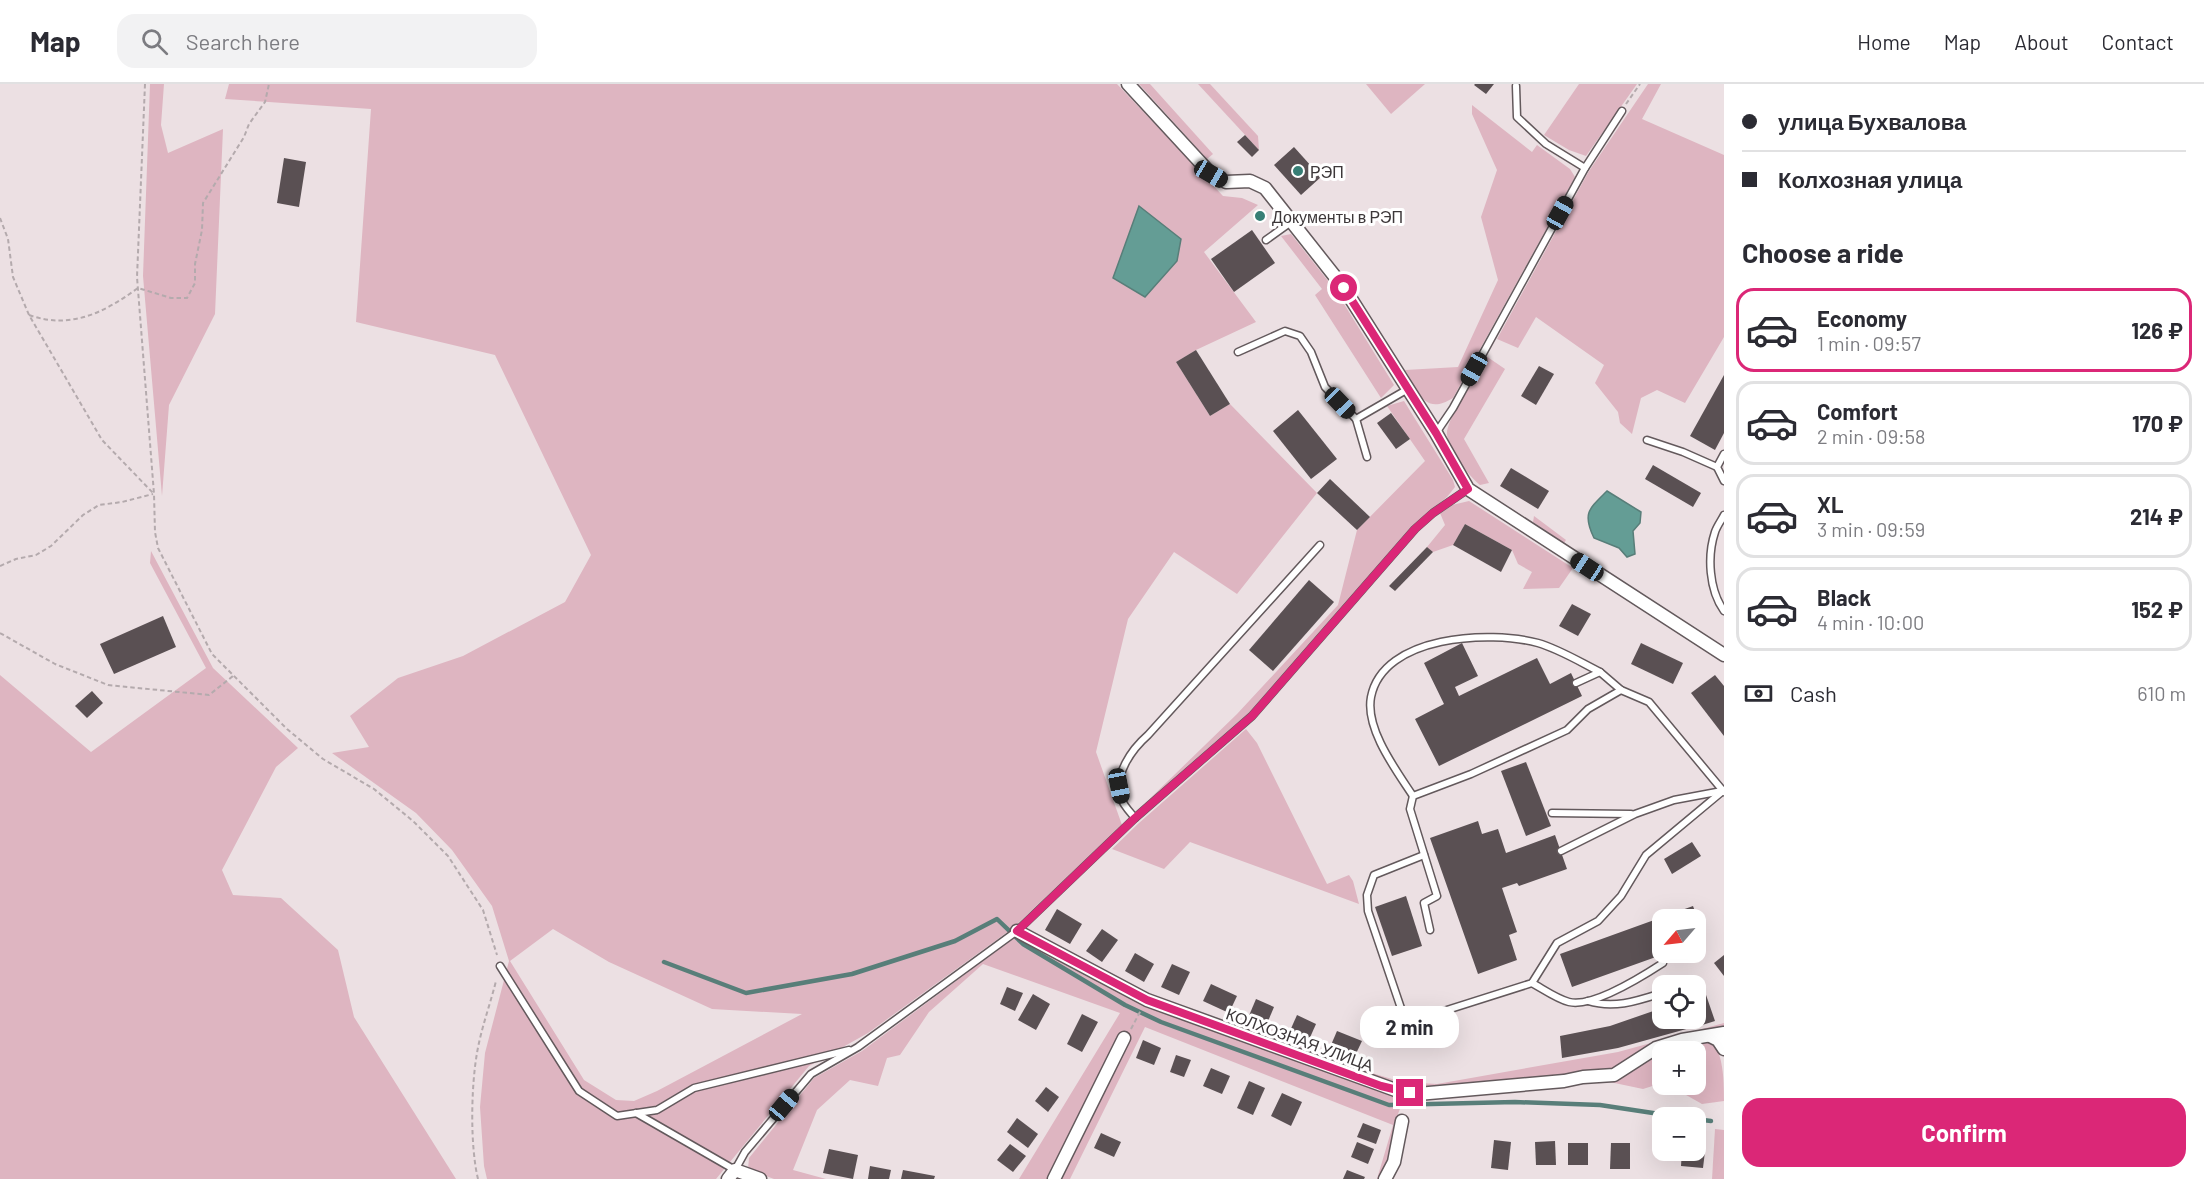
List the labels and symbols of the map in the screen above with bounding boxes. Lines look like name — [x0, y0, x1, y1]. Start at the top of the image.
car — [1191, 157, 1231, 191]
place label: РЭП — [1310, 162, 1344, 181]
marker: РЭП — [1291, 164, 1305, 178]
car — [1543, 193, 1577, 233]
place label: Документы в РЭП — [1272, 207, 1403, 226]
marker: Документы в РЭП — [1253, 209, 1267, 223]
route start — [1330, 274, 1357, 301]
car — [1457, 349, 1491, 389]
car — [1321, 384, 1359, 422]
car — [1567, 550, 1607, 584]
car — [1107, 767, 1131, 805]
north arrow — [1652, 909, 1706, 963]
street label: КОЛХОЗНАЯ УЛИЦА — [1224, 1004, 1377, 1075]
callout: 2 min — [1360, 1006, 1460, 1048]
route end — [1396, 1079, 1423, 1106]
car — [766, 1085, 802, 1125]

